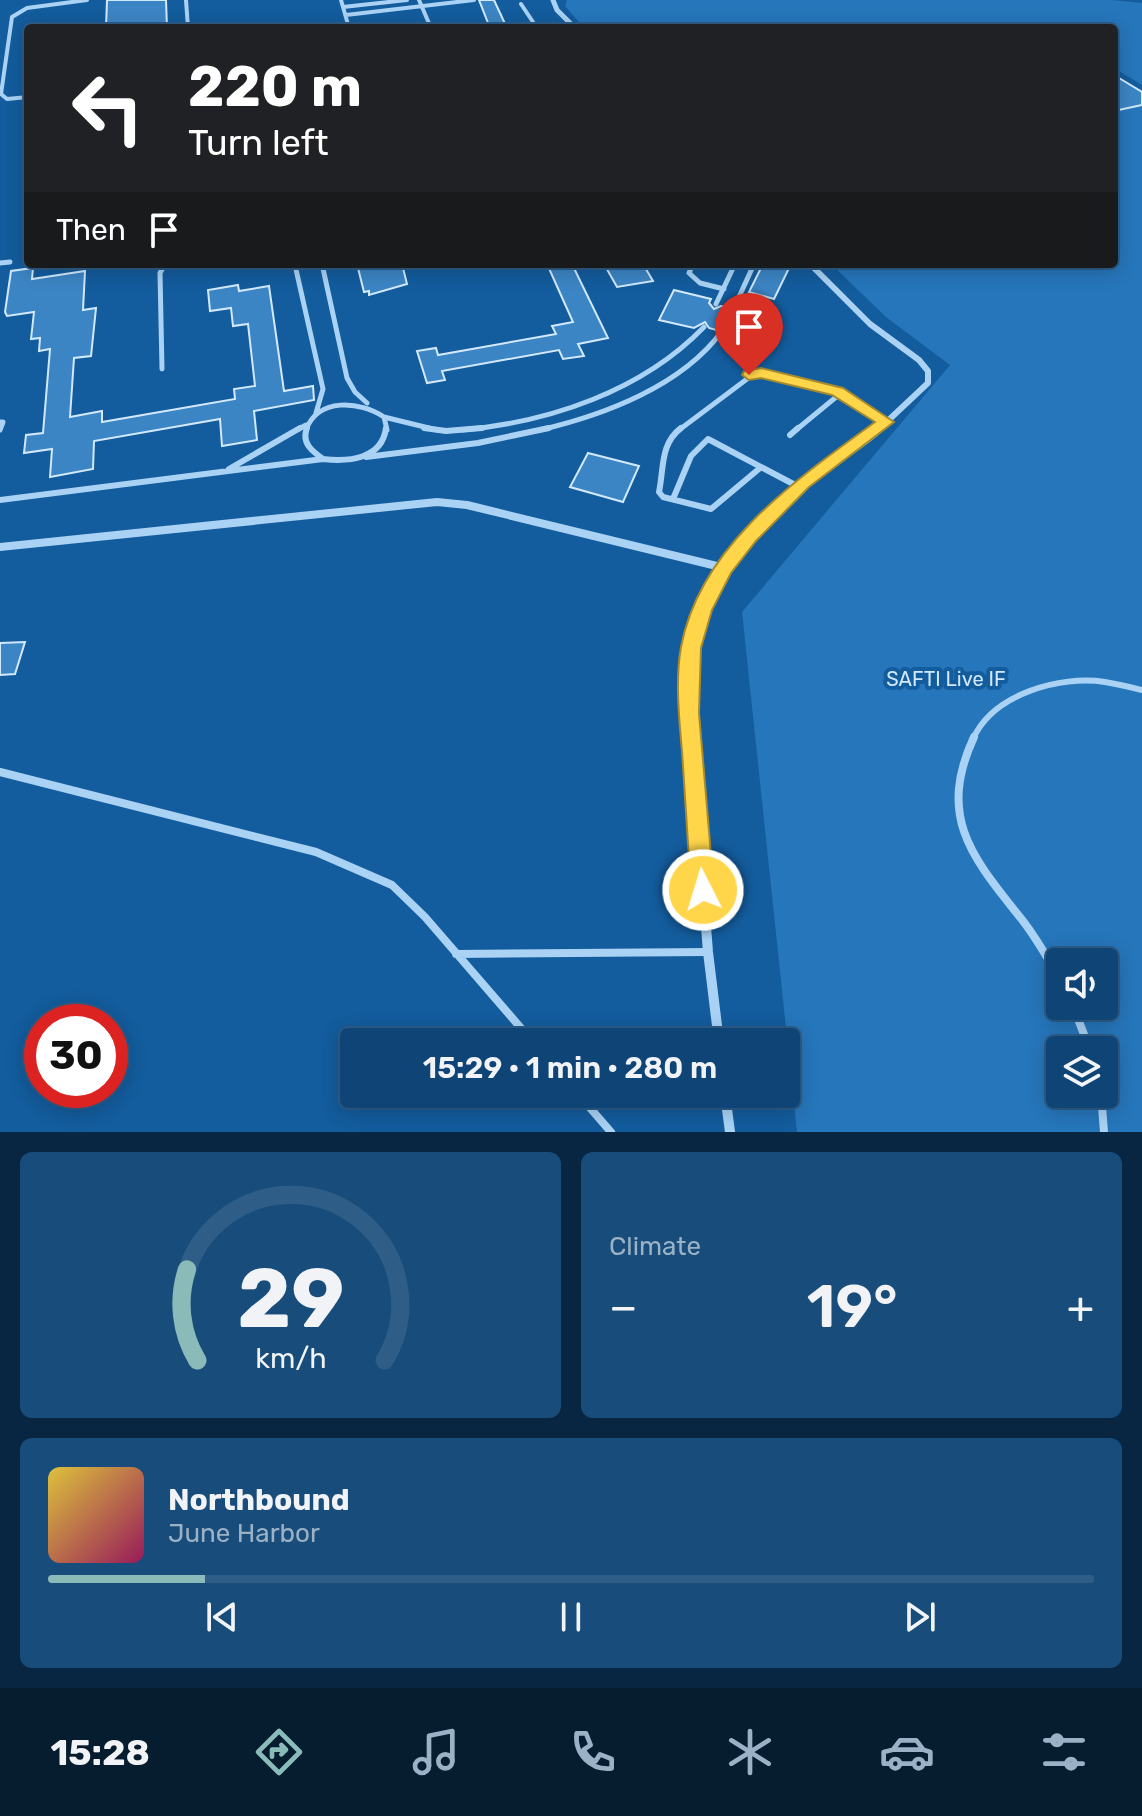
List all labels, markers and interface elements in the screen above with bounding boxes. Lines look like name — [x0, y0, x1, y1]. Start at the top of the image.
text: 220 m — [188, 54, 362, 120]
icon: left — [56, 56, 160, 160]
text: Turn left — [188, 121, 329, 164]
icon: arrive — [142, 208, 186, 252]
text: Then — [56, 212, 126, 248]
pin — [715, 293, 783, 375]
icon: arrive — [727, 305, 771, 349]
park label: SAFTI Live IF — [886, 667, 1006, 691]
position arrow — [661, 848, 745, 932]
map controls — [1046, 948, 1118, 1108]
button: sound — [1046, 948, 1118, 1020]
speed limit sign: 30 — [24, 1004, 128, 1108]
button: layers — [1046, 1036, 1118, 1108]
text: 15:29 · 1 min · 280 m — [423, 1050, 717, 1086]
text: Climate — [609, 1231, 701, 1262]
text: 29 — [237, 1249, 344, 1348]
text: 19° — [807, 1271, 897, 1342]
text: − — [609, 1281, 638, 1333]
text: + — [1067, 1281, 1094, 1333]
text: km/h — [255, 1341, 326, 1375]
text: Northbound — [168, 1482, 350, 1518]
text: June Harbor — [168, 1518, 320, 1549]
icon: previous — [200, 1595, 244, 1639]
icon: pause — [549, 1595, 593, 1639]
icon: next — [898, 1595, 942, 1639]
icon: directions — [251, 1724, 307, 1780]
icon: music — [408, 1724, 464, 1780]
icon: phone — [565, 1724, 621, 1780]
icon: climate — [722, 1724, 778, 1780]
icon: car — [879, 1724, 935, 1780]
icon: filters — [1036, 1724, 1092, 1780]
text: 15:28 — [50, 1731, 150, 1774]

